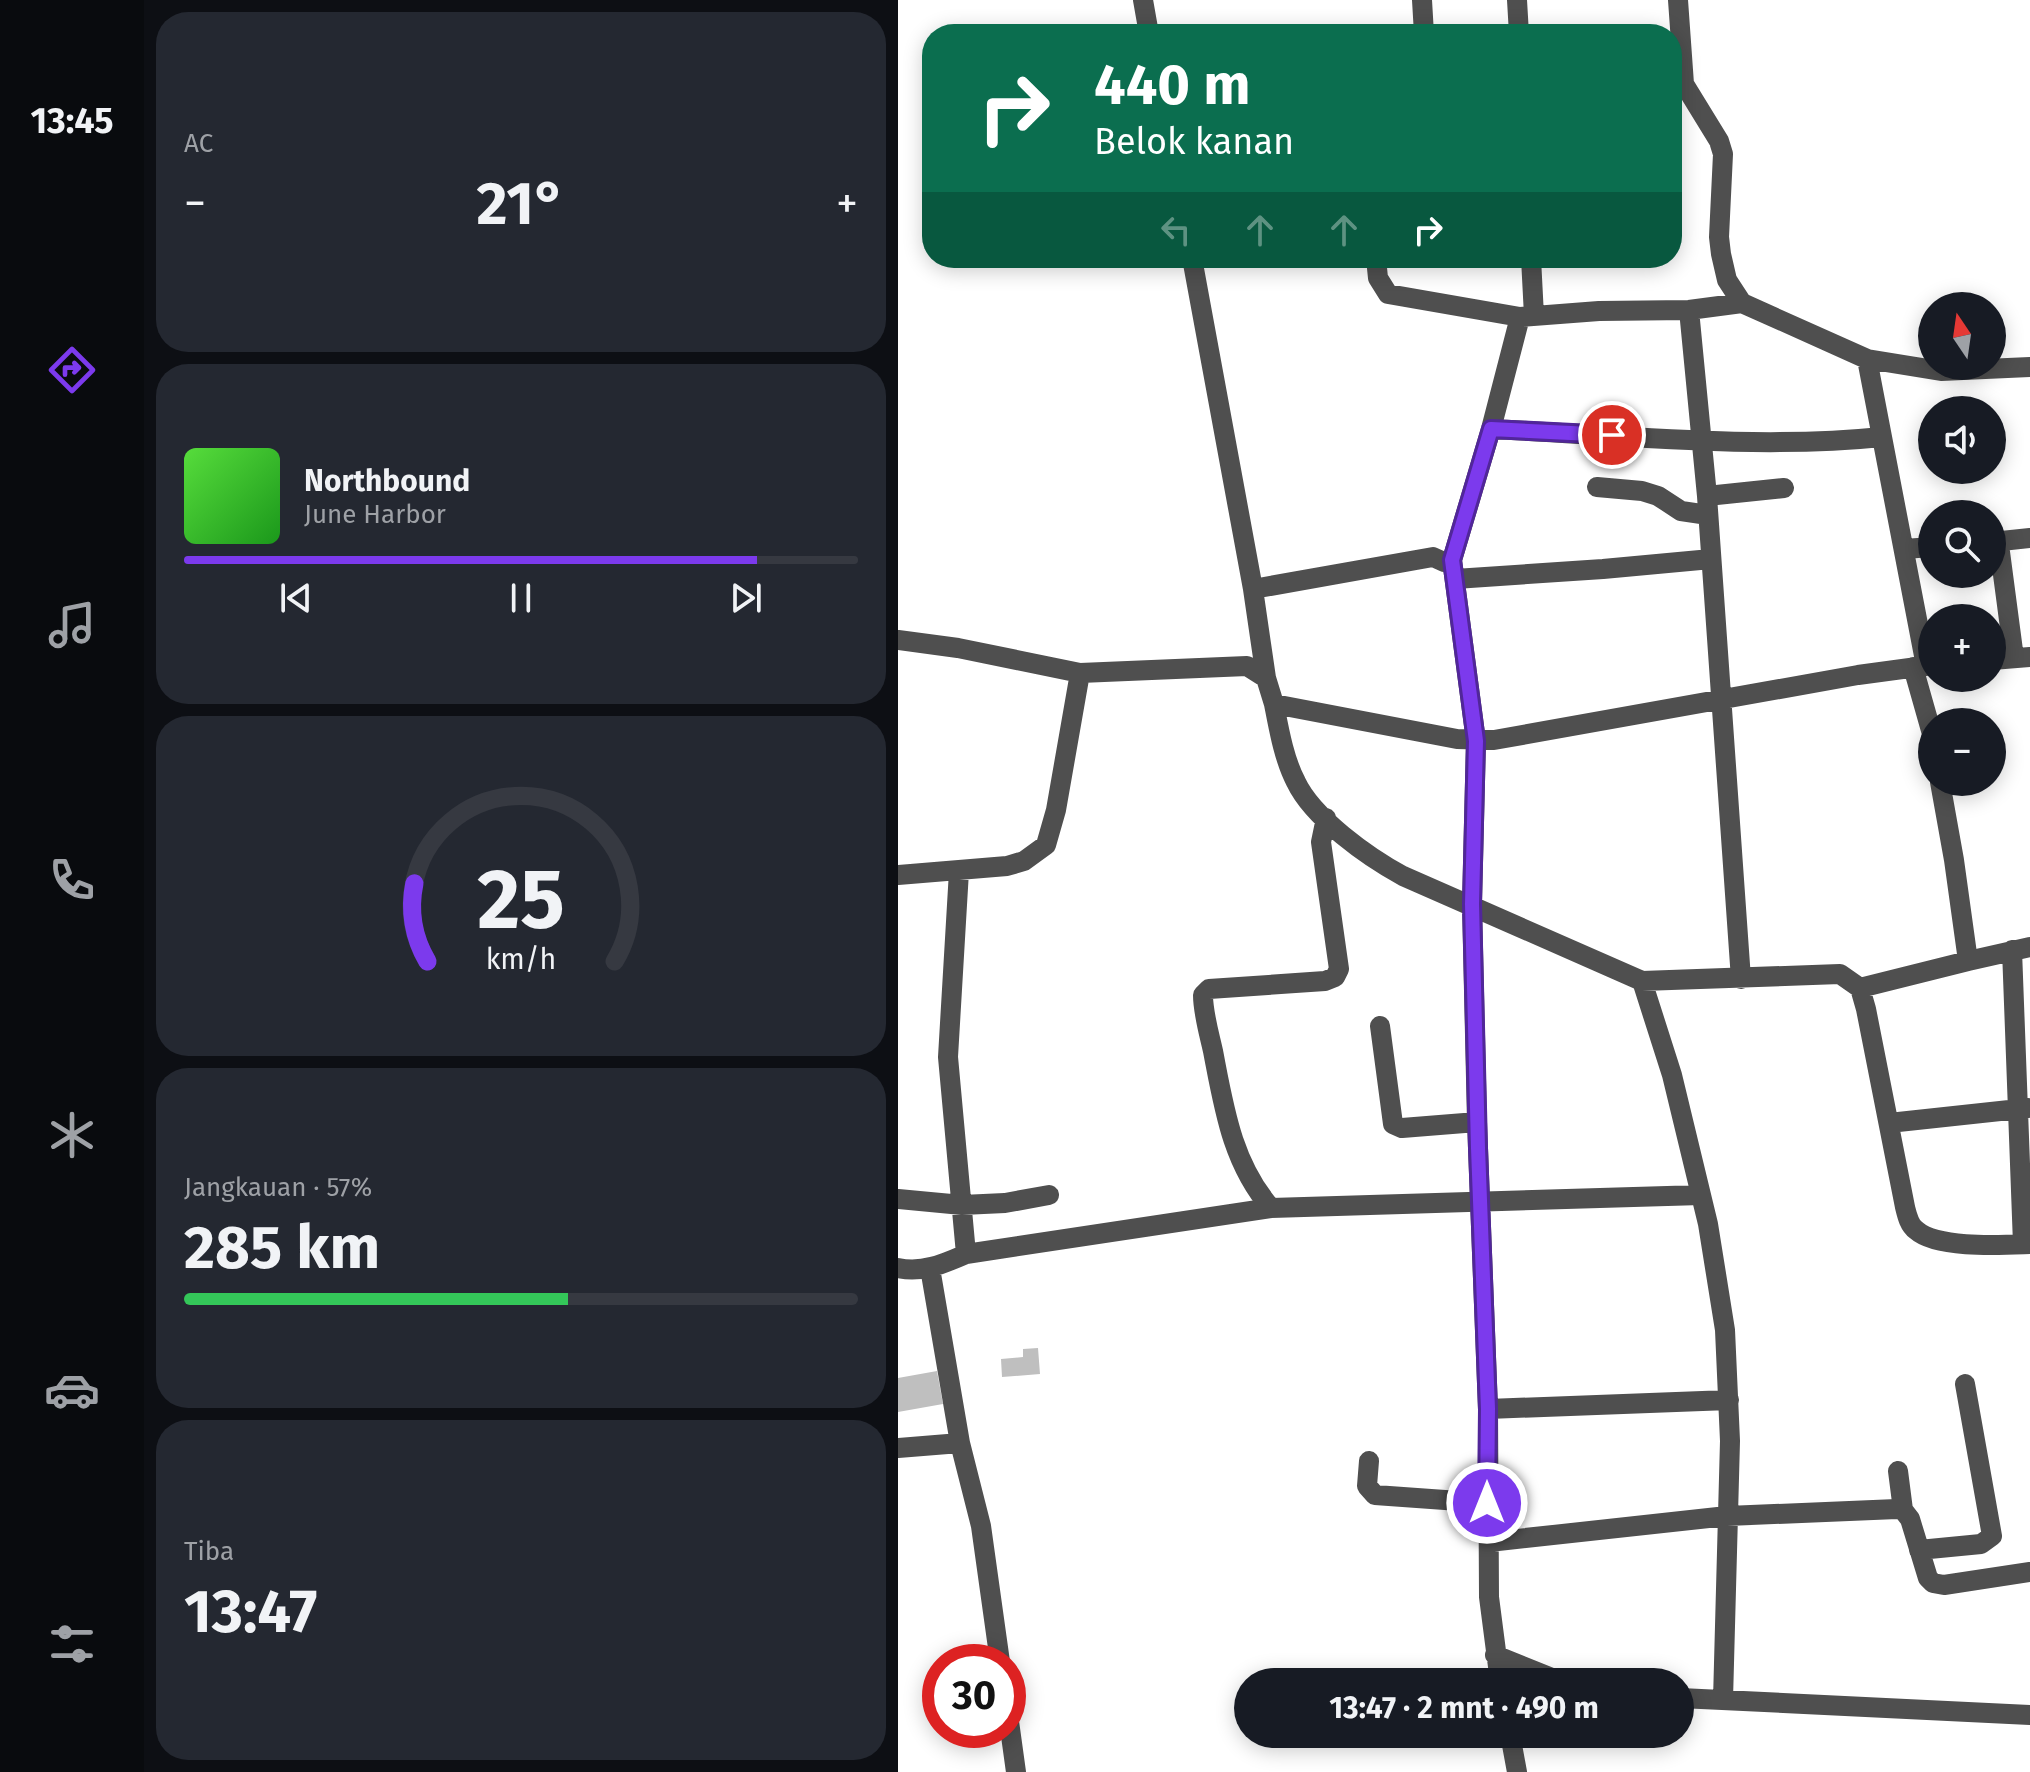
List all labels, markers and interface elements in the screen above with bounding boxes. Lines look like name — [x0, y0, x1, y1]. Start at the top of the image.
text: 440 m — [1094, 52, 1251, 119]
icon: right — [962, 56, 1066, 160]
text: 13:45 — [30, 99, 114, 143]
text: Belok kanan — [1094, 120, 1294, 164]
text: AC — [184, 128, 213, 159]
text: 21° — [477, 168, 565, 240]
text: − — [184, 177, 206, 230]
text: + — [836, 177, 858, 230]
icon: left — [1154, 208, 1198, 252]
icon: ahead — [1238, 208, 1282, 252]
icon: ahead — [1322, 208, 1366, 252]
icon: right — [1406, 208, 1450, 252]
north arrow — [1918, 292, 2006, 380]
map controls — [1918, 292, 2006, 796]
icon: directions — [44, 342, 100, 398]
button: sound — [1918, 396, 2006, 484]
pin — [1578, 401, 1646, 469]
icon: arrive — [1590, 413, 1634, 457]
text: Northbound — [304, 463, 470, 499]
text: June Harbor — [304, 499, 446, 530]
button: search — [1918, 500, 2006, 588]
icon: previous — [274, 576, 318, 620]
icon: pause — [499, 576, 543, 620]
icon: next — [724, 576, 768, 620]
icon: music — [44, 597, 100, 653]
button: + — [1918, 604, 2006, 692]
button: − — [1918, 708, 2006, 796]
text: 25 — [477, 850, 565, 950]
icon: phone — [44, 852, 100, 908]
text: km/h — [486, 942, 556, 977]
icon: climate — [44, 1107, 100, 1163]
text: Jangkauan · 57% — [184, 1172, 372, 1203]
text: 285 km — [184, 1212, 380, 1284]
icon: car — [44, 1362, 100, 1418]
position arrow — [1445, 1461, 1529, 1545]
text: Tiba — [184, 1536, 234, 1567]
text: 13:47 — [184, 1576, 317, 1648]
icon: filters — [44, 1616, 100, 1672]
speed limit sign: 30 — [922, 1644, 1026, 1748]
text: 13:47 · 2 mnt · 490 m — [1329, 1690, 1599, 1726]

